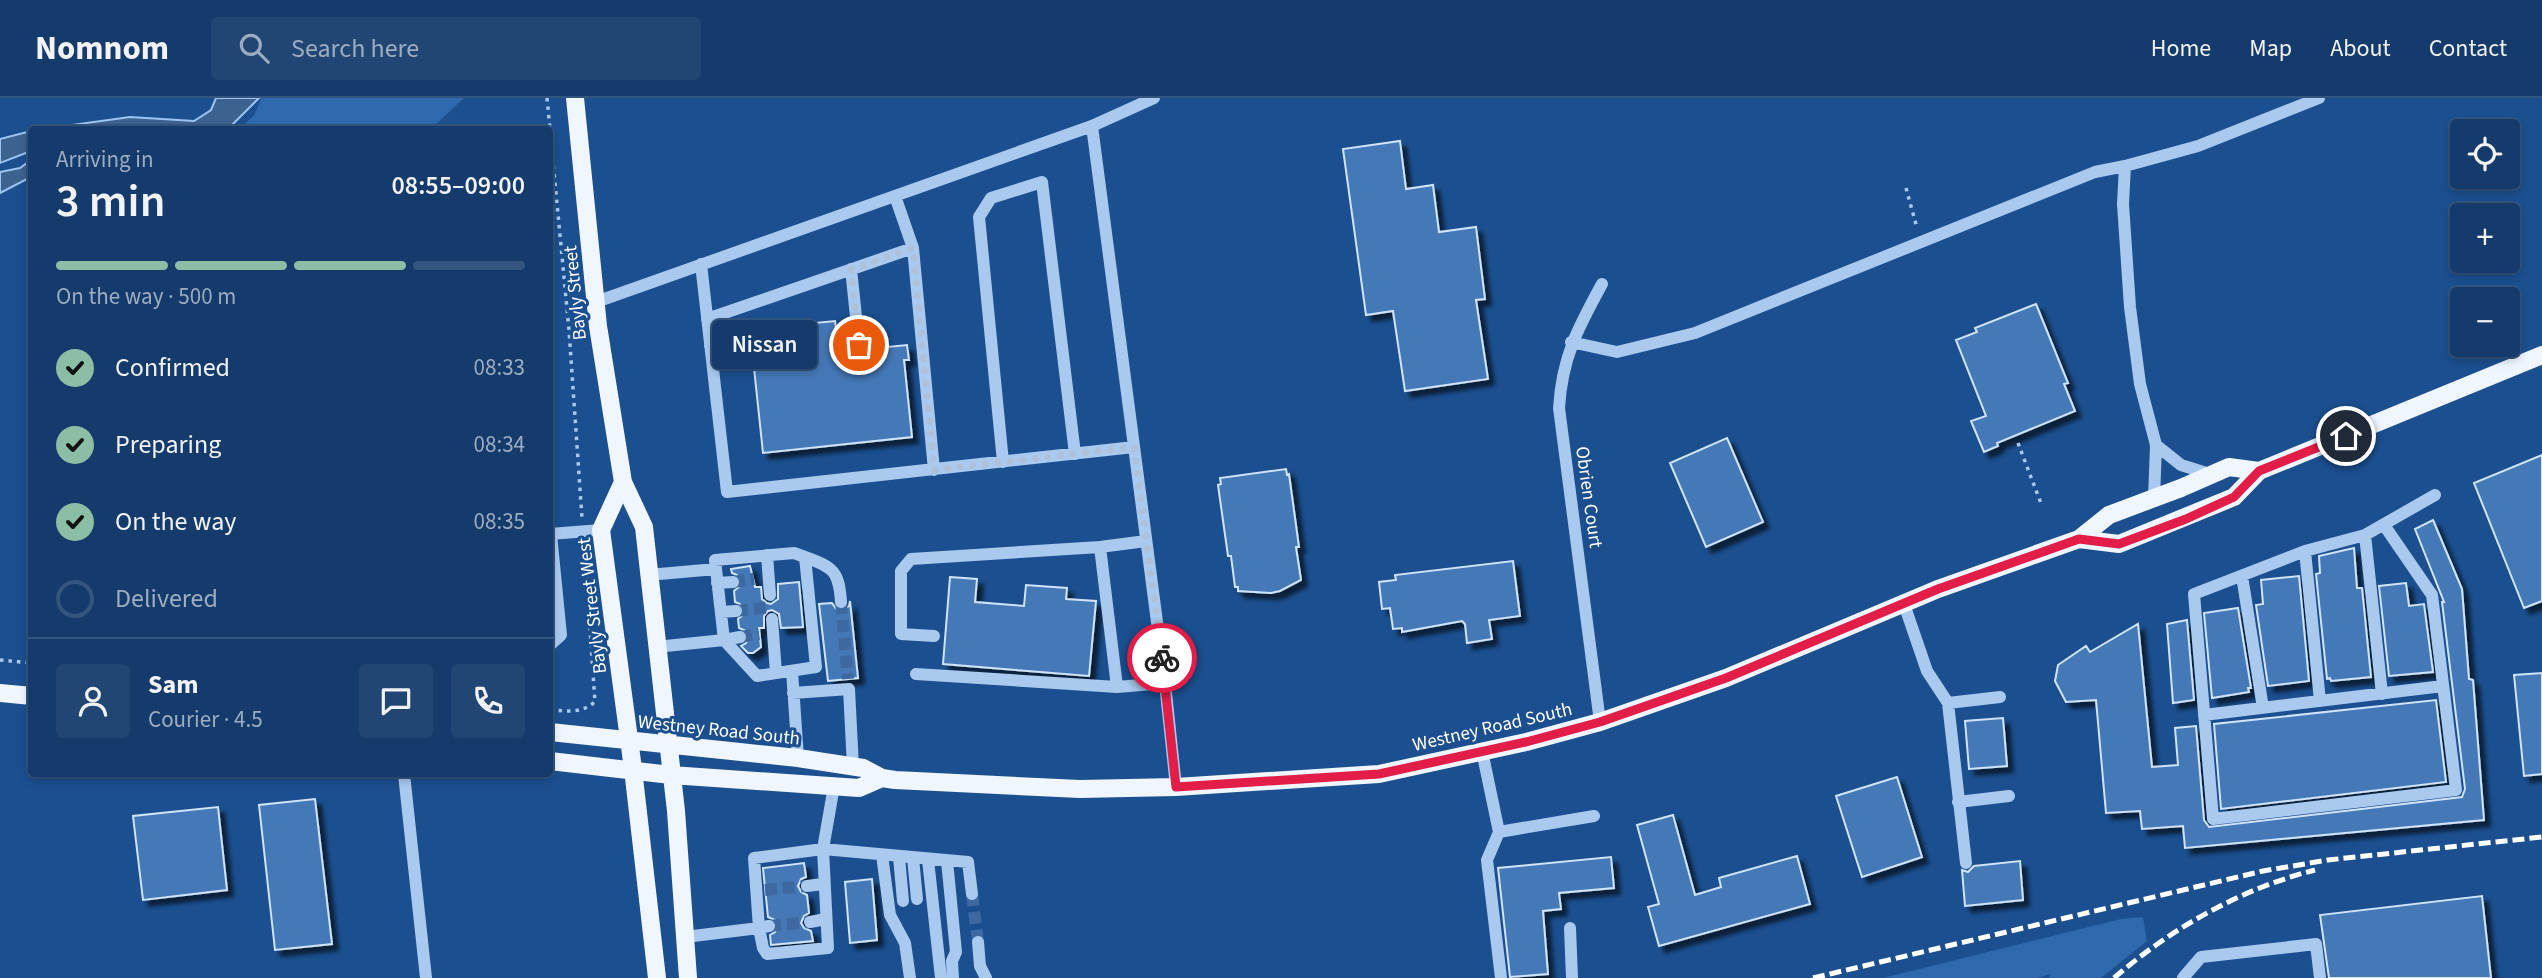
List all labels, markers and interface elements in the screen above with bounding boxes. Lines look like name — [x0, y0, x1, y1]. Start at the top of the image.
search box — [211, 17, 701, 80]
text: Nomnom — [35, 25, 169, 72]
icon: search — [235, 29, 273, 67]
text: Search here — [291, 30, 419, 67]
text: Home — [2151, 31, 2211, 66]
text: Map — [2249, 31, 2292, 66]
text: About — [2330, 31, 2391, 66]
text: Contact — [2429, 31, 2507, 66]
map controls — [2450, 119, 2520, 357]
button: locate — [2450, 119, 2520, 189]
text: Arriving in — [56, 143, 154, 176]
text: 08:55–09:00 — [392, 167, 525, 204]
text: 3 min — [56, 169, 165, 234]
button: + — [2450, 203, 2520, 273]
street label: Bayly Street — [557, 244, 594, 341]
text: On the way · 500 m — [56, 280, 236, 313]
button: − — [2450, 287, 2520, 357]
pin — [829, 315, 889, 375]
callout: Nissan — [712, 320, 817, 370]
icon: bag — [840, 326, 878, 364]
text: Nissan — [732, 328, 797, 361]
icon: check — [56, 349, 94, 387]
text: Confirmed — [115, 349, 230, 386]
text: 08:33 — [474, 351, 525, 384]
pin — [2316, 406, 2376, 466]
icon: home — [2327, 417, 2365, 455]
icon: check — [56, 426, 94, 464]
text: Preparing — [115, 426, 221, 463]
text: 08:34 — [474, 428, 525, 461]
street label: Obrien Court — [1568, 445, 1609, 550]
icon: check — [56, 503, 94, 541]
text: On the way — [115, 503, 236, 540]
text: 08:35 — [474, 505, 525, 538]
street label: Bayly Street West — [571, 536, 614, 675]
text: Delivered — [115, 580, 218, 617]
courier — [1127, 623, 1197, 693]
icon: bike — [1143, 639, 1181, 677]
button: person — [56, 664, 130, 738]
button: chat — [359, 664, 433, 738]
button: phone — [451, 664, 525, 738]
text: Sam — [148, 666, 198, 703]
street label: Westney Road South — [1410, 696, 1575, 759]
text: Courier · 4.5 — [148, 703, 263, 736]
street label: Westney Road South — [636, 709, 801, 752]

